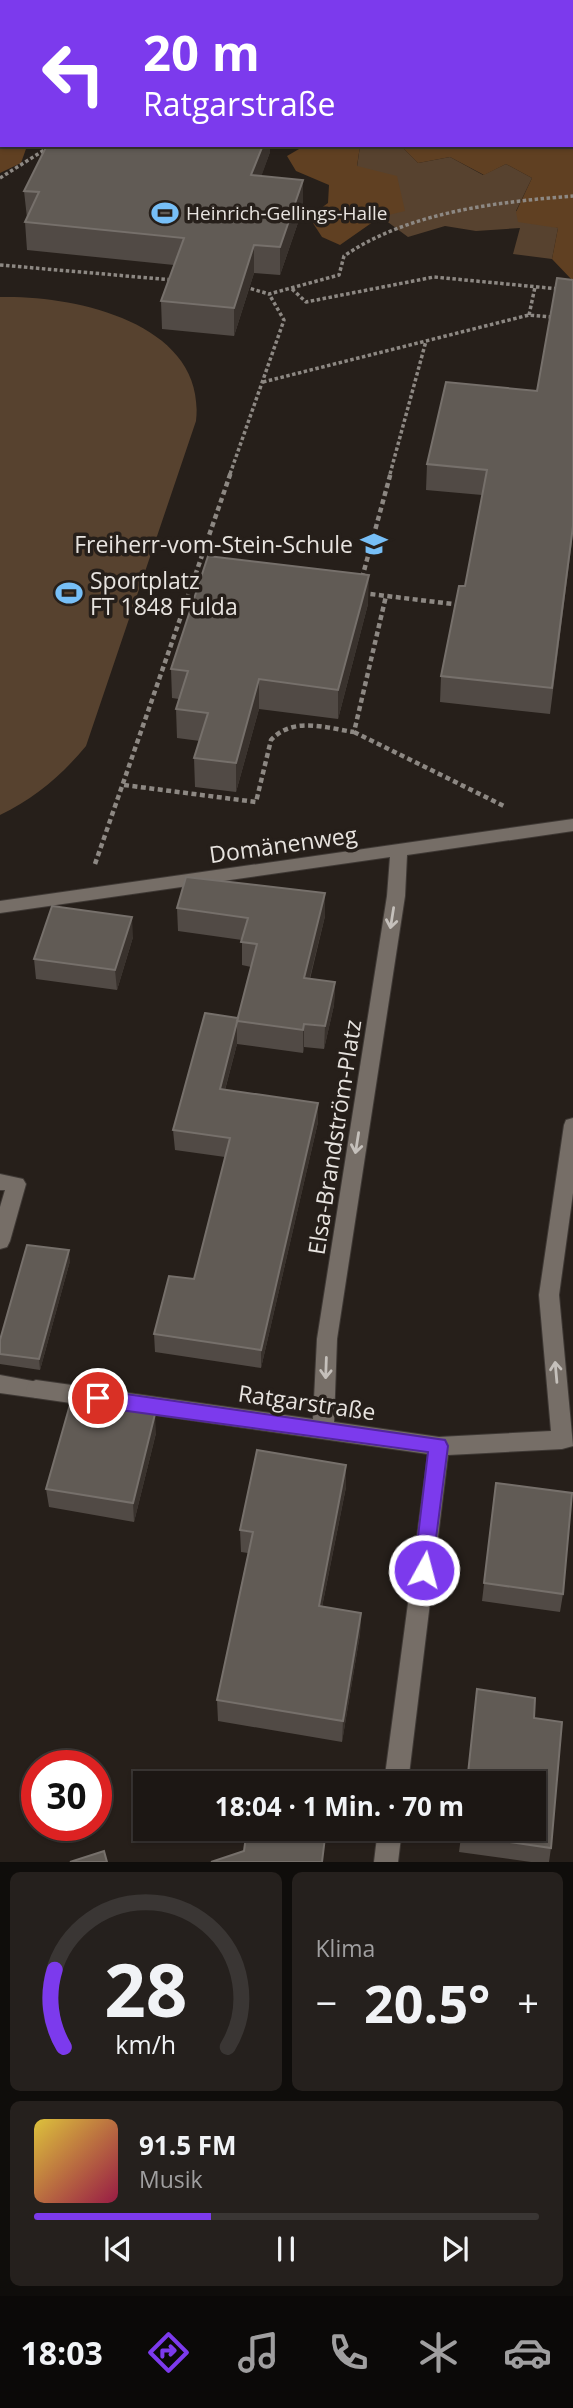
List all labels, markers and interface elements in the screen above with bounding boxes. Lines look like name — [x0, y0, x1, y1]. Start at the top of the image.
text: 20 m — [143, 19, 260, 85]
icon: left — [28, 28, 119, 119]
text: Ratgarstraße — [143, 82, 336, 125]
sports icon: Heinrich-Gellings-Halle — [150, 198, 180, 228]
place label: Heinrich-Gellings-Halle — [186, 200, 387, 226]
place label: Freiherr-vom-Stein-Schule — [74, 528, 353, 560]
school or university icon: Freiherr-vom-Stein-Schule — [359, 529, 389, 559]
place label: Sportplatz FT 1848 Fulda — [90, 564, 238, 622]
sports icon: Sportplatz FT 1848 Fulda — [54, 578, 84, 608]
street label: Domänenweg — [207, 818, 359, 870]
one-way arrow — [385, 906, 398, 929]
street label: Elsa-Brandström-Platz — [300, 1017, 368, 1257]
one-way arrow — [351, 1131, 364, 1154]
one-way arrow — [319, 1356, 332, 1379]
one-way arrow — [549, 1362, 562, 1384]
pin — [68, 1368, 128, 1428]
street label: Ratgarstraße — [236, 1377, 378, 1427]
icon: arrive — [79, 1379, 117, 1417]
position arrow — [387, 1533, 461, 1607]
speed limit sign: 30 — [21, 1750, 112, 1841]
text: 18:04 · 1 Min. · 70 m — [215, 1788, 464, 1824]
text: Klima — [316, 1932, 375, 1964]
text: 28 — [104, 1940, 187, 2039]
text: 20.5° — [364, 1967, 490, 2038]
text: − — [316, 1976, 337, 2028]
text: + — [517, 1976, 539, 2028]
text: km/h — [115, 2027, 176, 2061]
text: 91.5 FM — [139, 2127, 237, 2163]
text: Musik — [139, 2163, 203, 2195]
icon: previous — [99, 2230, 137, 2268]
icon: pause — [267, 2230, 305, 2268]
icon: next — [436, 2230, 474, 2268]
icon: directions — [144, 2328, 193, 2377]
icon: music — [234, 2328, 283, 2377]
icon: phone — [324, 2328, 373, 2377]
icon: climate — [414, 2328, 463, 2377]
icon: car — [503, 2328, 552, 2377]
text: 18:03 — [20, 2331, 103, 2374]

